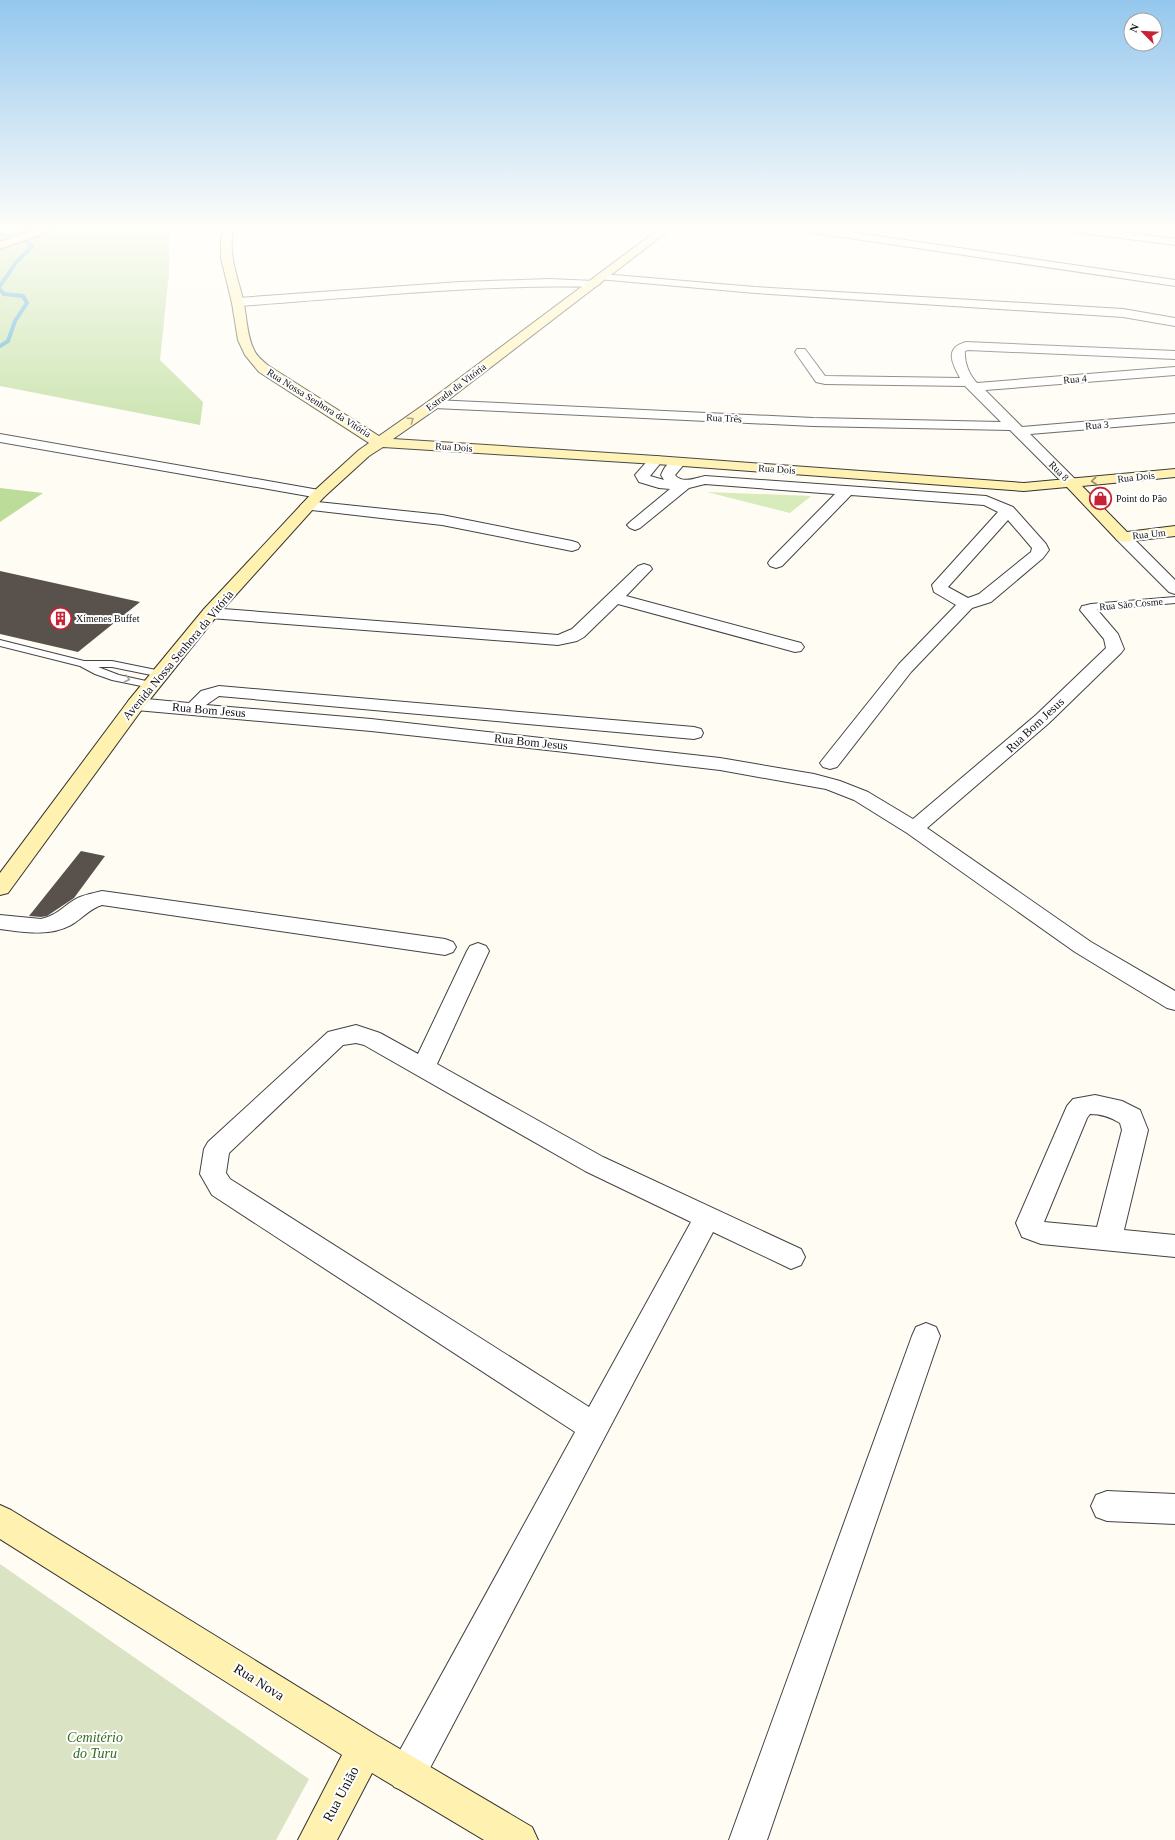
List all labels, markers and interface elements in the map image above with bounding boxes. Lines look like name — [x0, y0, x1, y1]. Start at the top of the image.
north arrow — [1123, 12, 1163, 52]
text: N — [1127, 22, 1141, 34]
street label: Estrada da Vitória — [424, 361, 488, 413]
street label: Rua Nossa Senhora da Vitória — [265, 366, 373, 440]
street label: Rua 4 — [1063, 372, 1087, 386]
street label: Rua Três — [706, 412, 742, 424]
one-way arrow — [407, 417, 414, 425]
street label: Rua 3 — [1085, 418, 1109, 432]
street label: Rua Dois — [435, 440, 473, 454]
street label: Rua 8 — [1047, 459, 1071, 483]
street label: Rua Dois — [758, 462, 796, 476]
street label: Rua Dois — [1117, 470, 1155, 484]
one-way arrow — [1091, 476, 1097, 485]
shop icon: Point do Pão — [1087, 485, 1113, 511]
place label: Point do Pão — [1116, 493, 1167, 504]
street label: Rua Um — [1132, 527, 1167, 541]
street label: Avenida Nossa Senhora da Vitória — [120, 587, 237, 723]
street label: Rua São Cosme — [1099, 596, 1164, 612]
building icon: Ximenes Buffet — [47, 605, 73, 631]
place label: Ximenes Buffet — [76, 613, 140, 624]
one-way arrow — [124, 675, 130, 683]
street label: Rua Bom Jesus — [1003, 694, 1067, 755]
street label: Rua Bom Jesus — [172, 700, 247, 720]
street label: Rua Bom Jesus — [493, 731, 569, 753]
street label: Rua Nova — [231, 1661, 288, 1704]
park label: Cemitério do Turu — [67, 1730, 123, 1761]
street label: Rua União — [320, 1764, 362, 1824]

